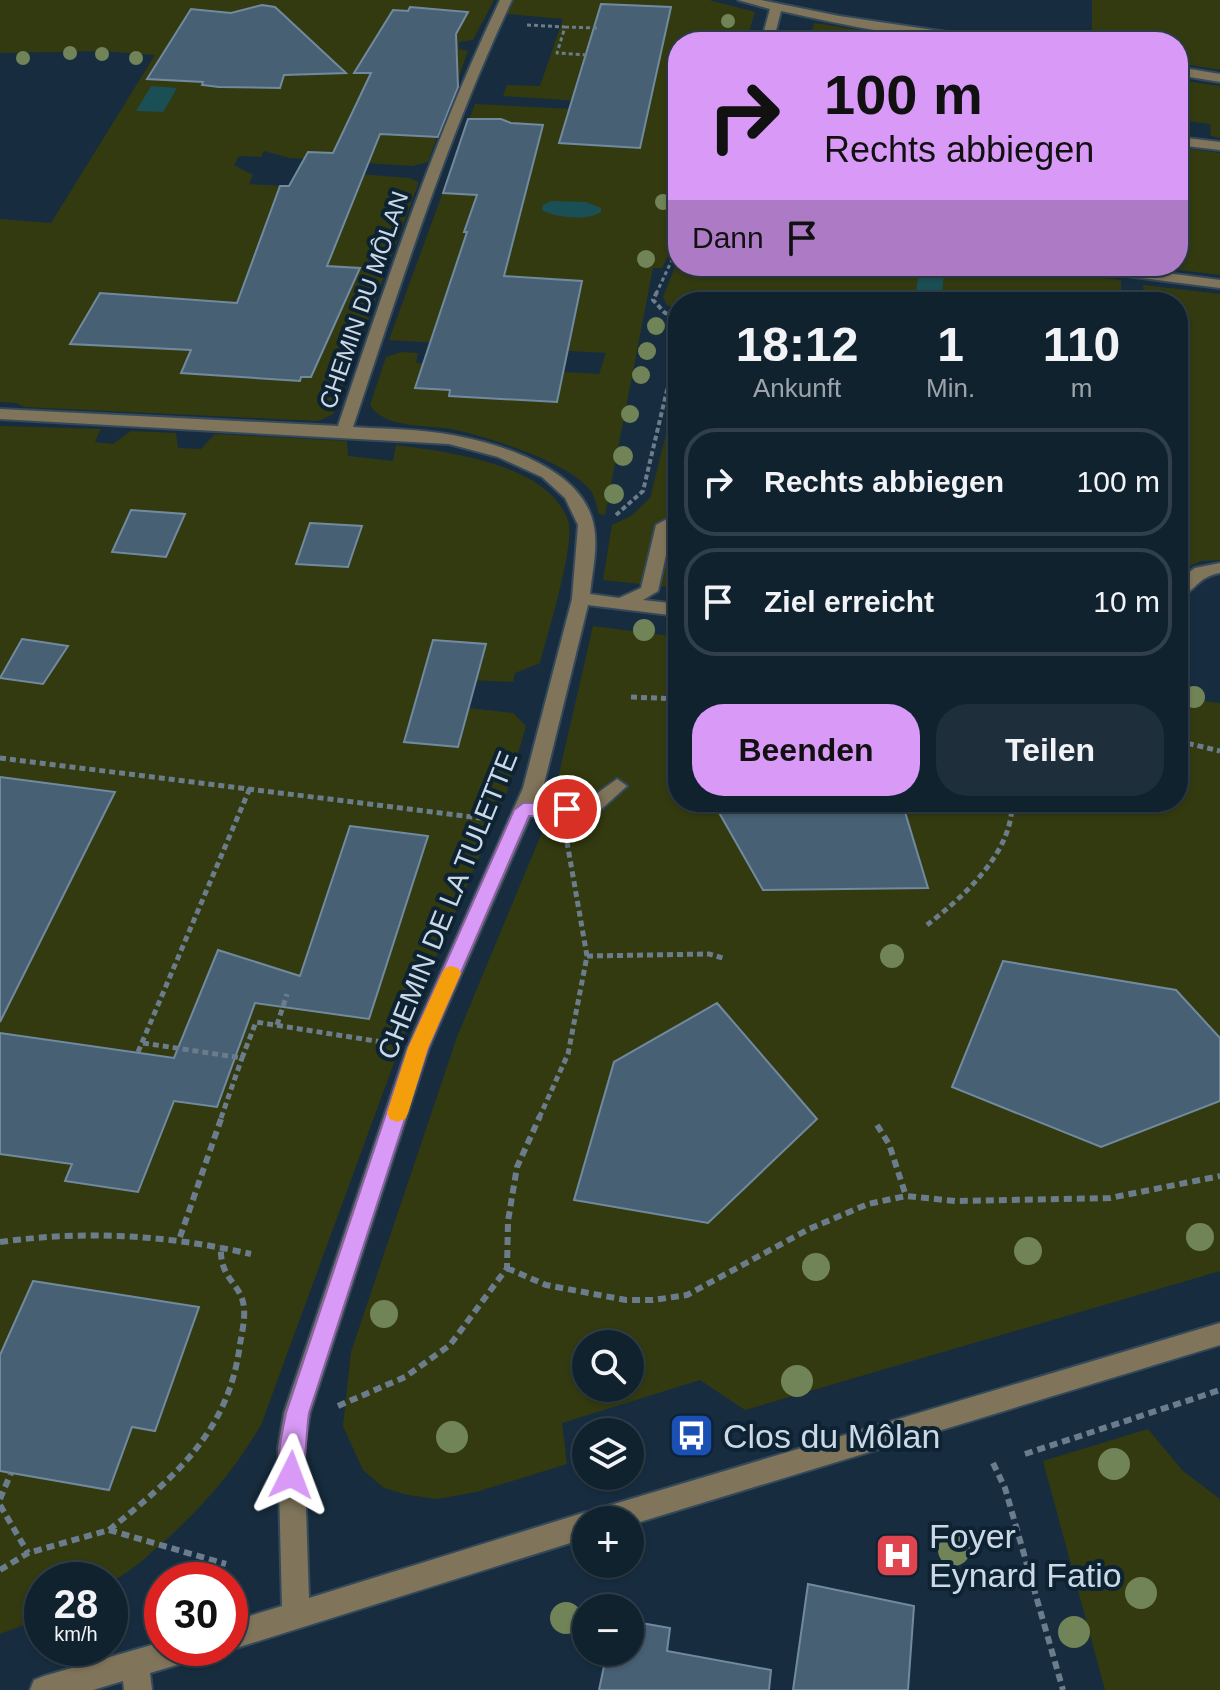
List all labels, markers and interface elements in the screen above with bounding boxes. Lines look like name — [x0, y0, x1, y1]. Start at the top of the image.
text: 100 m — [824, 63, 983, 126]
icon: right — [692, 64, 796, 168]
text: Rechts abbiegen — [824, 129, 1094, 170]
street label: CHEMIN DU MÔLAN — [314, 188, 413, 412]
icon: arrive — [780, 216, 824, 260]
text: Dann — [692, 221, 764, 254]
text: 18:12 — [736, 318, 858, 371]
text: 1 — [937, 318, 964, 371]
text: 110 — [1043, 318, 1120, 371]
text: Ankunft — [753, 373, 841, 403]
text: Min. — [926, 373, 975, 403]
text: m — [1071, 373, 1092, 403]
icon: right — [696, 460, 740, 504]
text: Rechts abbiegen — [764, 465, 1004, 498]
text: 100 m — [1077, 465, 1160, 498]
icon: arrive — [696, 580, 740, 624]
text: Ziel erreicht — [764, 585, 934, 618]
text: 10 m — [1093, 585, 1160, 618]
button: Beenden — [692, 704, 920, 796]
button: Teilen — [936, 704, 1164, 796]
street label: CHEMIN DE LA TULETTE — [371, 747, 524, 1064]
pin — [533, 775, 601, 843]
icon: arrive — [545, 787, 589, 831]
map controls — [572, 1330, 644, 1666]
button: search — [572, 1330, 644, 1402]
bus stop icon: Clos du Môlan — [668, 1412, 716, 1460]
place label: Clos du Môlan — [723, 1417, 940, 1455]
button: layers — [572, 1418, 644, 1490]
position arrow — [249, 1433, 333, 1517]
button: + — [572, 1506, 644, 1578]
place label: Foyer Eynard Fatio — [929, 1517, 1122, 1594]
hospital icon: Foyer Eynard Fatio — [874, 1532, 922, 1580]
speed limit sign: 30 — [144, 1562, 248, 1666]
text: 28 — [54, 1582, 98, 1626]
button: − — [572, 1594, 644, 1666]
text: km/h — [54, 1623, 98, 1645]

